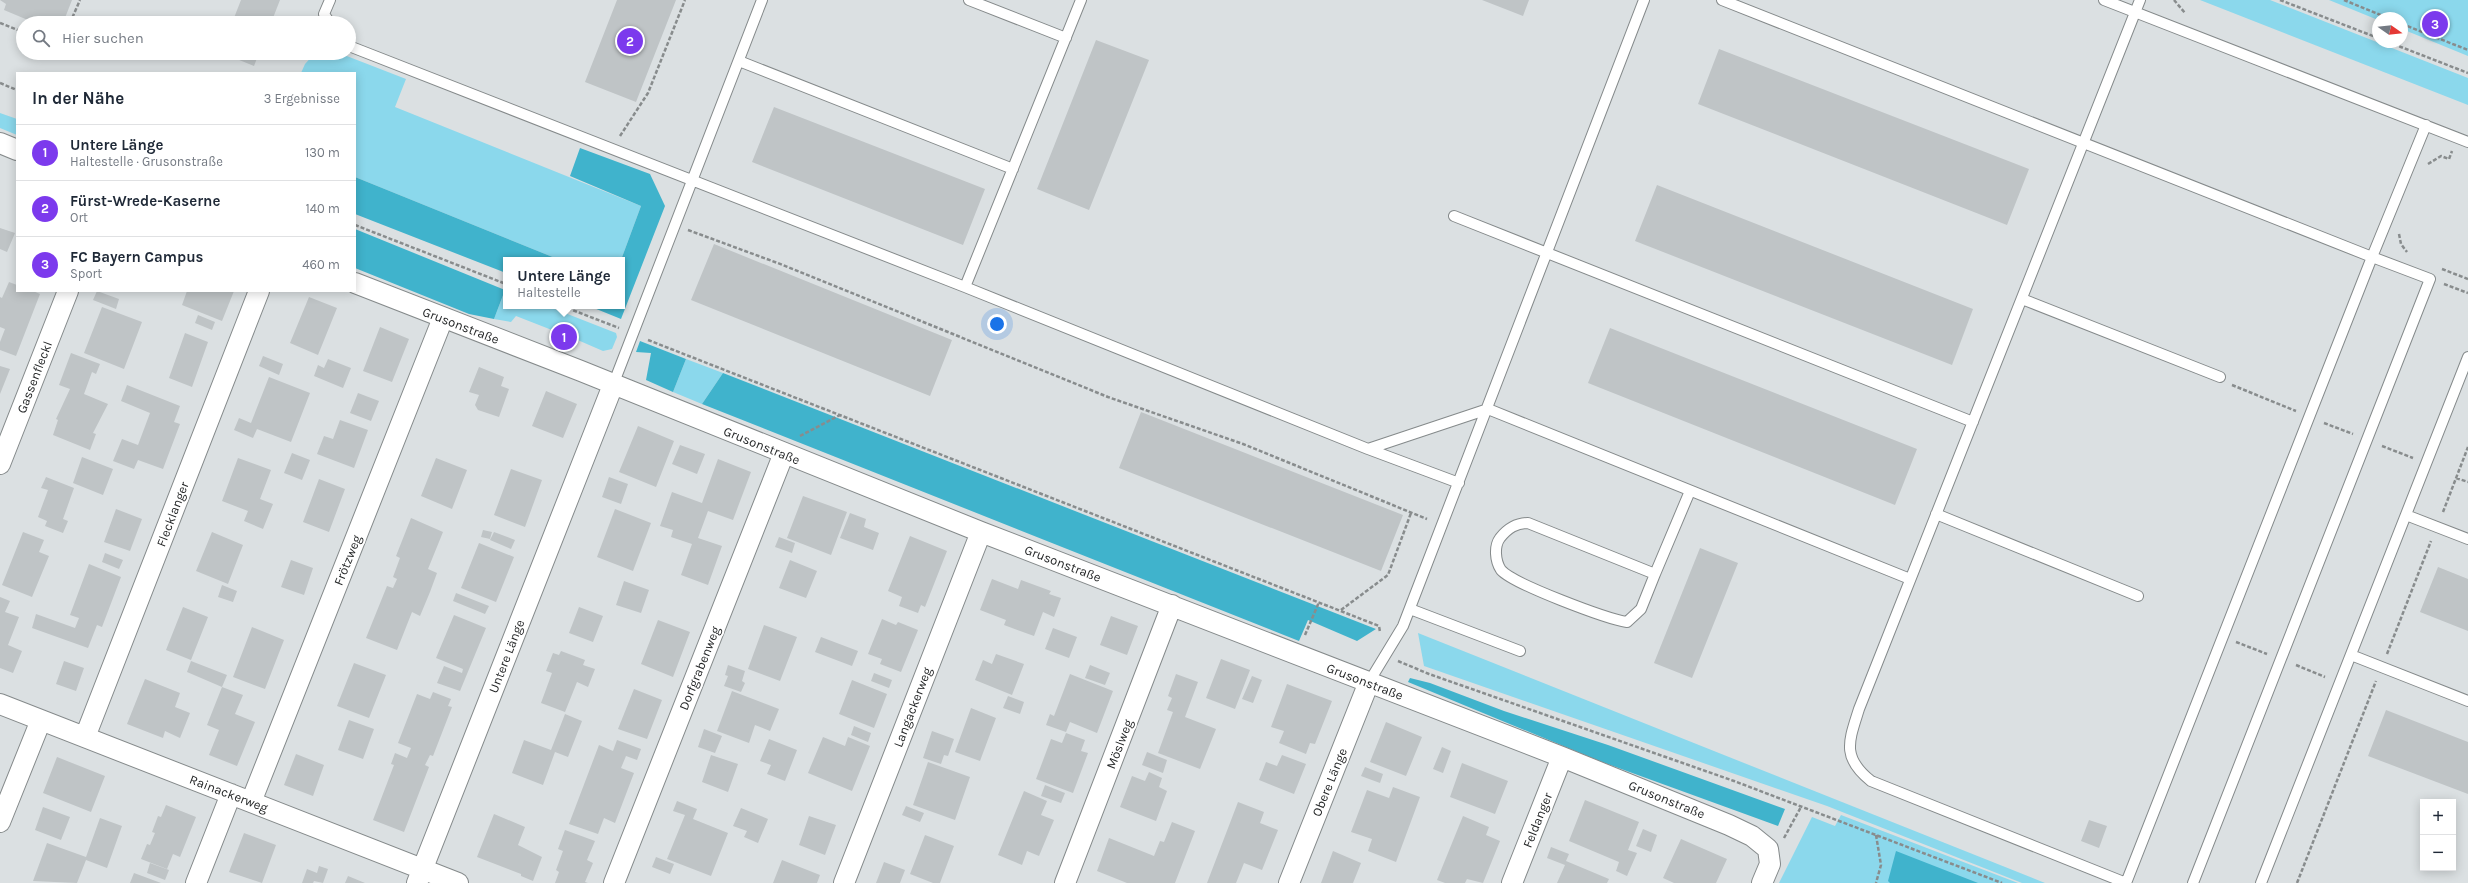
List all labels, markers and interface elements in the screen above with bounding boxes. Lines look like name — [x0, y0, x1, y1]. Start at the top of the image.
pin: 3 — [2422, 9, 2448, 39]
north arrow — [2372, 12, 2408, 48]
search box — [16, 16, 356, 60]
pin: 2 — [617, 26, 643, 56]
icon: search — [30, 27, 52, 49]
text: Hier suchen — [62, 29, 144, 47]
text: In der Nähe — [32, 88, 124, 108]
text: 3 Ergebnisse — [264, 91, 340, 106]
text: Untere Länge — [70, 136, 163, 154]
text: 1 — [43, 145, 47, 160]
text: 130 m — [305, 145, 340, 160]
text: Haltestelle · Grusonstraße — [70, 154, 223, 169]
text: Fürst-Wrede-Kaserne — [70, 192, 220, 210]
text: 2 — [41, 201, 49, 216]
text: 140 m — [305, 201, 340, 216]
text: Ort — [70, 210, 88, 225]
text: FC Bayern Campus — [70, 248, 204, 266]
text: 3 — [41, 257, 49, 272]
text: 460 m — [302, 257, 340, 272]
popup — [503, 257, 625, 309]
text: Sport — [70, 266, 102, 281]
text: Untere Länge — [517, 267, 611, 285]
text: Haltestelle — [517, 285, 581, 300]
street label: Grusonstraße — [420, 304, 502, 347]
your location — [987, 314, 1007, 334]
pin: 1 — [551, 322, 577, 352]
street label: Gassenfleckl — [14, 339, 55, 415]
street label: Grusonstraße — [721, 423, 802, 468]
street label: Flecklanger — [153, 479, 192, 549]
street label: Frötzweg — [331, 532, 365, 588]
street label: Grusonstraße — [1022, 542, 1104, 585]
street label: Untere Länge — [486, 617, 527, 695]
street label: Dorfgrabenweg — [676, 623, 723, 712]
street label: Grusonstraße — [1324, 660, 1406, 703]
street label: Langackerweg — [890, 664, 935, 749]
street label: Möslweg — [1103, 717, 1136, 771]
street label: Obere Länge — [1309, 746, 1350, 819]
street label: Rainackerweg — [187, 772, 271, 816]
street label: Grusonstraße — [1626, 777, 1707, 822]
street label: Feldanger — [1520, 790, 1555, 850]
map controls — [2420, 799, 2456, 871]
button: + — [2420, 799, 2456, 835]
button: − — [2420, 835, 2456, 871]

